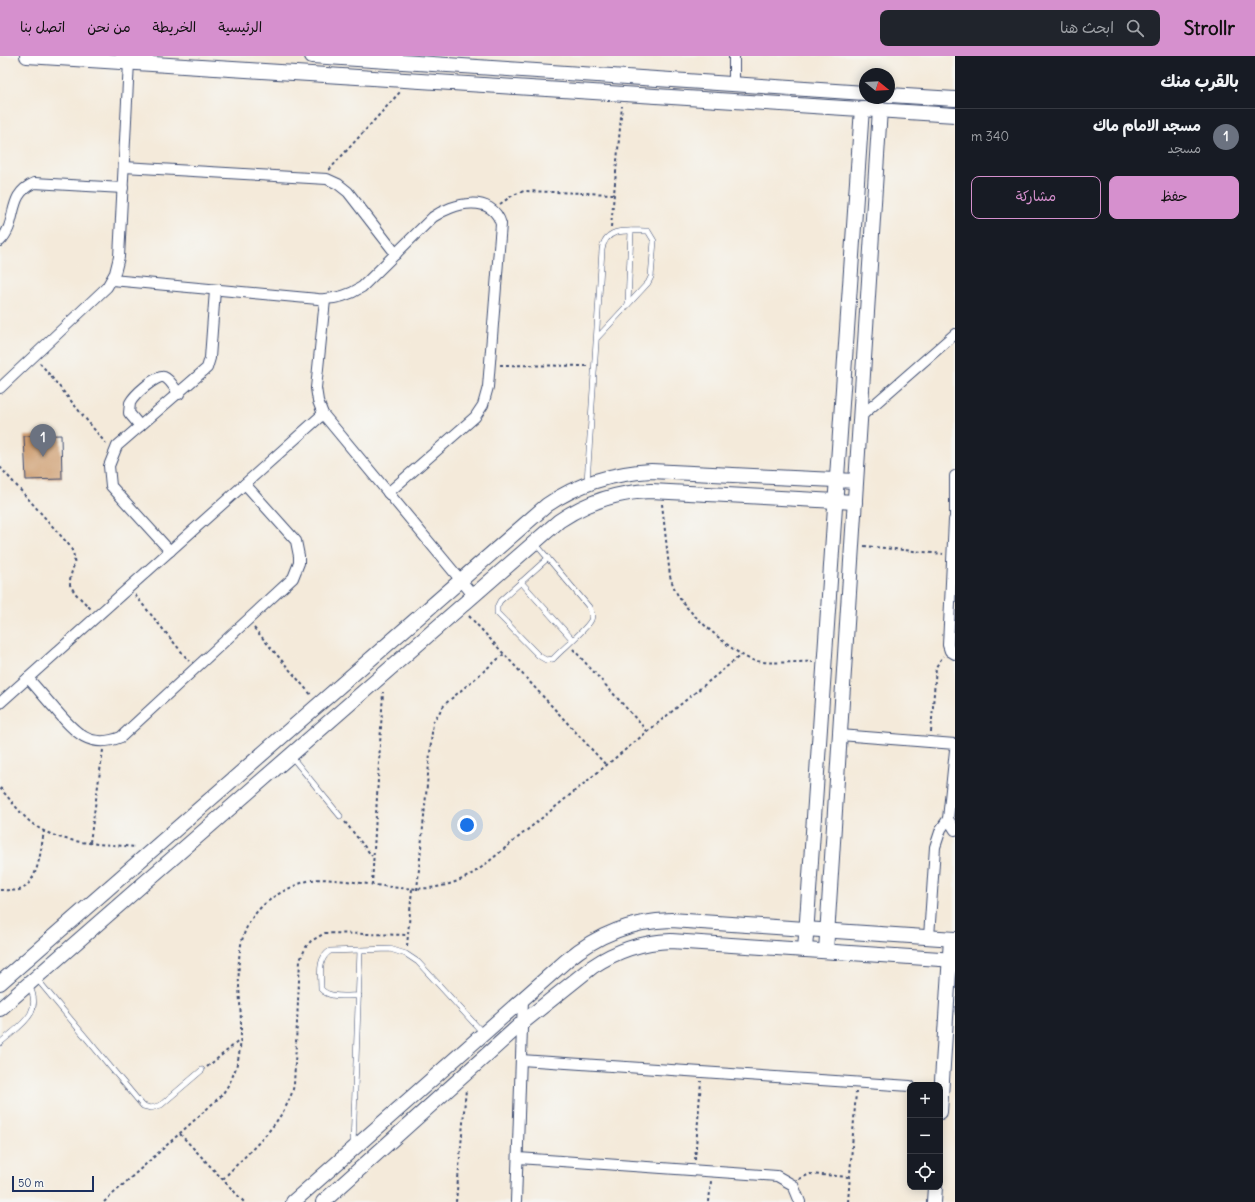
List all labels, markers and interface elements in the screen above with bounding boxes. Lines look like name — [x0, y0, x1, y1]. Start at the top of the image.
search box — [880, 10, 1160, 46]
text: Strollr — [1184, 16, 1235, 40]
icon: search — [1124, 17, 1146, 39]
text: اتصل بنا — [20, 18, 65, 36]
text: من نحن — [87, 18, 131, 36]
text: الخريطة — [153, 18, 196, 36]
text: الرئيسية — [218, 18, 262, 36]
text: ابحث هنا — [1060, 18, 1114, 37]
north arrow — [859, 68, 895, 104]
text: بالقرب منك — [1160, 70, 1239, 92]
text: مسجد الامام ماك — [1093, 116, 1201, 135]
text: 340 m — [971, 128, 1009, 145]
text: 1 — [1223, 128, 1229, 145]
text: مسجد — [1168, 140, 1201, 157]
button: مشاركة — [971, 176, 1101, 219]
button: حفظ — [1109, 176, 1239, 219]
pin: 1 — [30, 424, 56, 457]
your location — [457, 815, 477, 835]
map controls — [907, 1082, 943, 1190]
button: + — [907, 1082, 943, 1118]
button: − — [907, 1118, 943, 1154]
button: locate — [907, 1154, 943, 1190]
scale bar — [12, 1174, 94, 1193]
text: 50 m — [18, 1176, 44, 1190]

